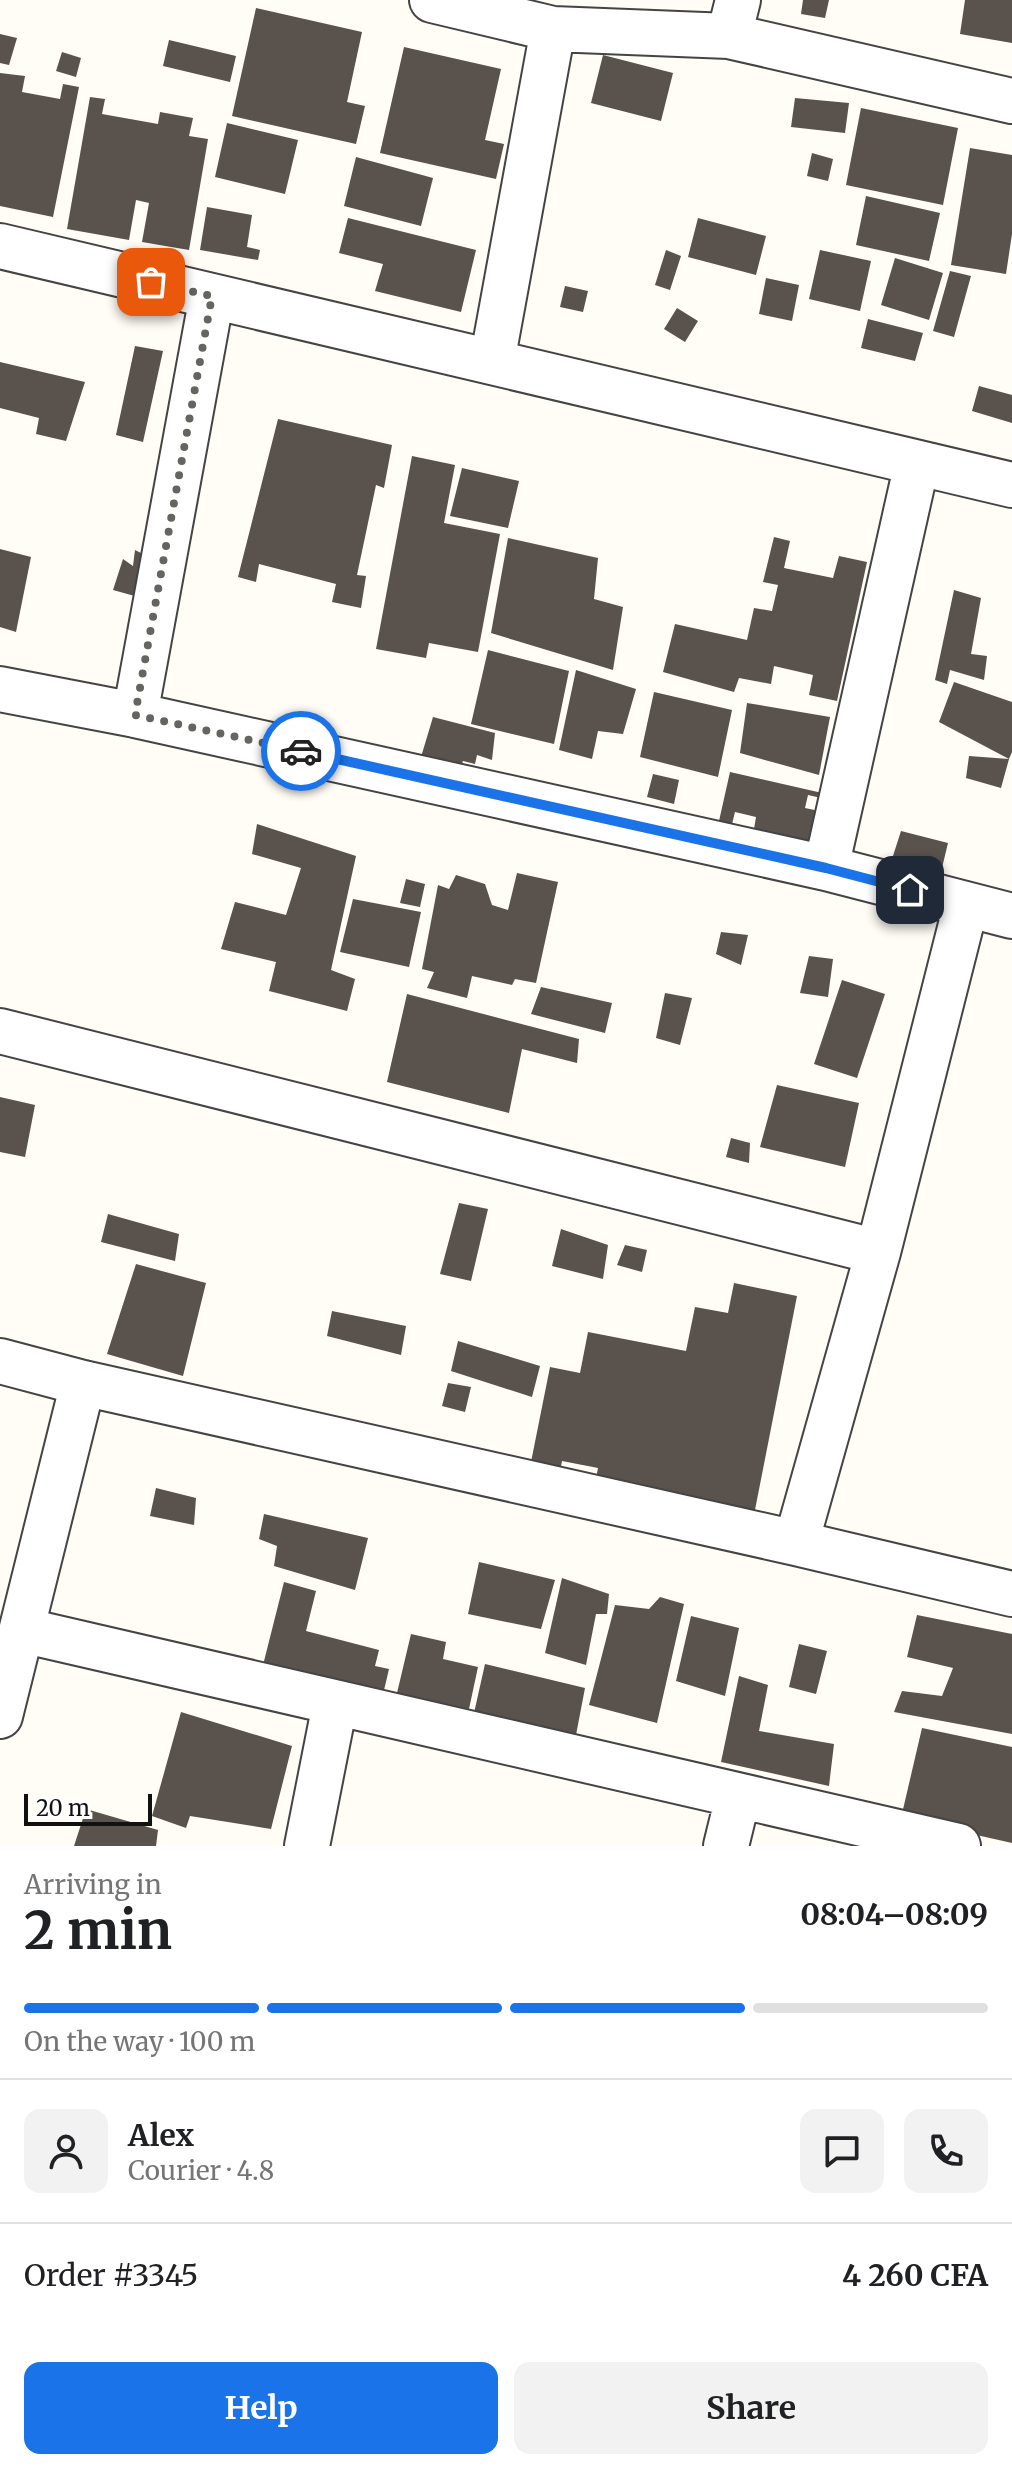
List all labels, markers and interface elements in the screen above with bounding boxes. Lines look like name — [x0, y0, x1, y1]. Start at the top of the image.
pin — [117, 248, 185, 316]
icon: bag — [129, 260, 173, 304]
courier — [261, 711, 341, 791]
icon: car — [279, 729, 323, 773]
pin — [876, 856, 944, 924]
icon: home — [888, 868, 932, 912]
scale bar — [24, 1790, 152, 1826]
text: 20 m — [36, 1794, 90, 1822]
text: Arriving in — [24, 1868, 162, 1901]
text: 08:04–08:09 — [800, 1895, 988, 1933]
text: 2 min — [24, 1898, 172, 1963]
text: On the way · 100 m — [24, 2025, 255, 2058]
button: person — [24, 2109, 108, 2193]
button: chat — [800, 2109, 884, 2193]
button: phone — [904, 2109, 988, 2193]
text: Alex — [128, 2116, 194, 2154]
text: Courier · 4.8 — [128, 2154, 274, 2187]
text: Order #3345 — [24, 2256, 198, 2294]
text: 4 260 CFA — [842, 2256, 988, 2294]
button: Help — [24, 2362, 498, 2454]
button: Share — [514, 2362, 988, 2454]

